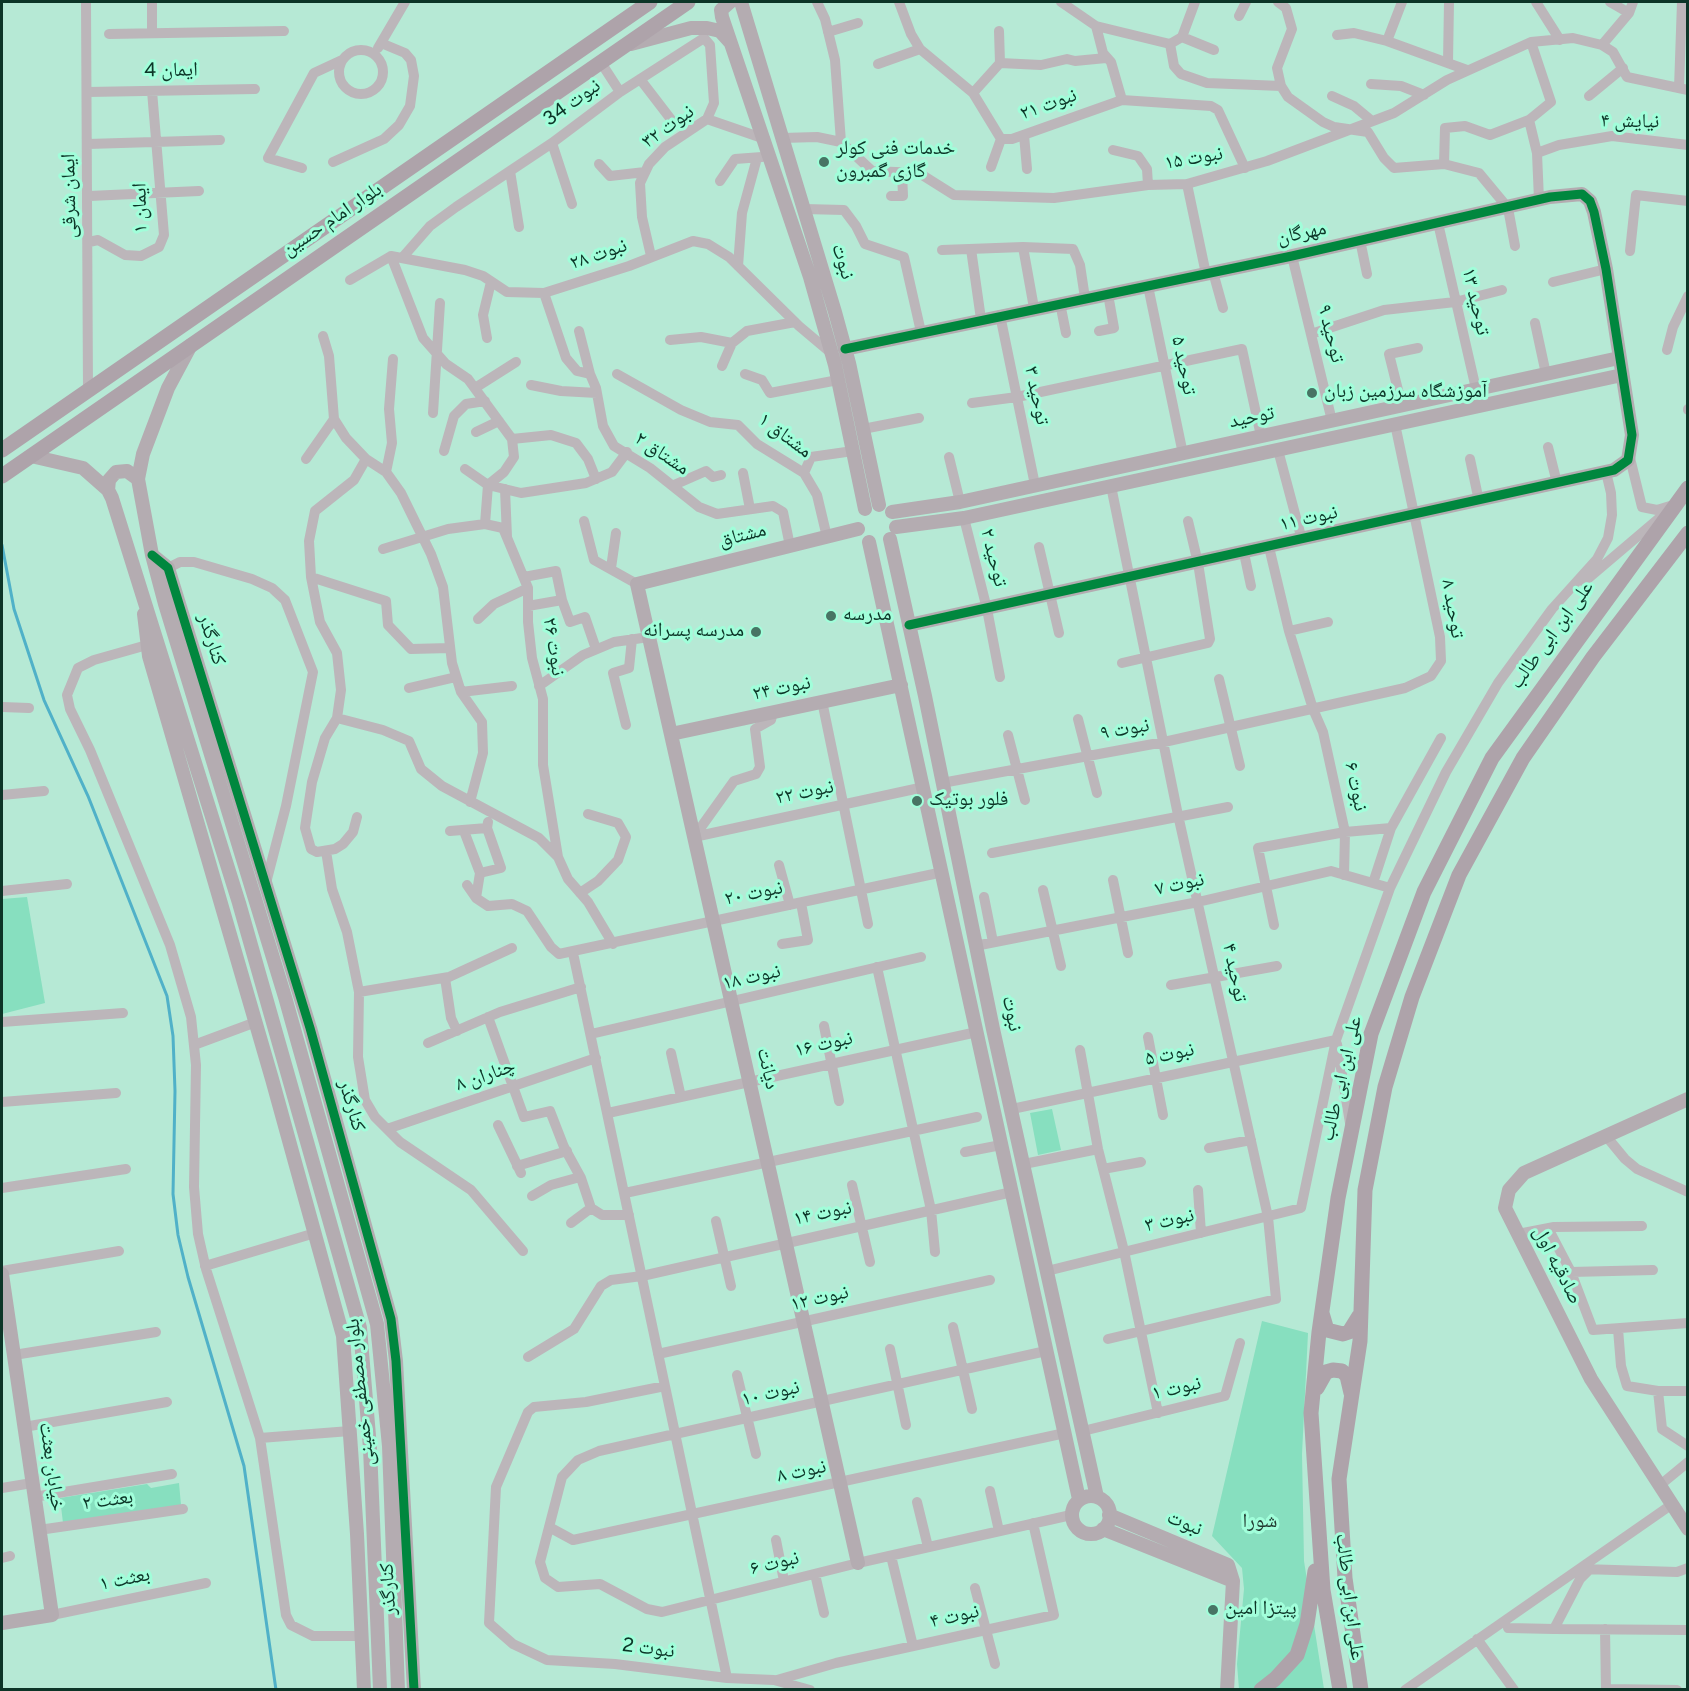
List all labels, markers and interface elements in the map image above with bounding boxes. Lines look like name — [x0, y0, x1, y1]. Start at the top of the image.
street label: ایمان 4 — [144, 60, 198, 84]
street label: نبوت 34 — [540, 75, 606, 133]
street label: نبوت ۲۱ — [1017, 85, 1081, 127]
street label: نبوت ۳۲ — [638, 101, 700, 155]
street label: نیایش ۴ — [1600, 110, 1660, 136]
place label: خدمات فنی کولر گازی گمبرون — [836, 138, 955, 185]
street label: نبوت ۱۵ — [1163, 143, 1225, 177]
street label: ایمان شرقی — [58, 153, 84, 239]
marker: خدمات فنی کولر گازی گمبرون — [817, 155, 831, 169]
street label: بلوار امام حسین — [279, 179, 387, 263]
street label: ایمان ۱ — [130, 183, 154, 233]
street label: مهرگان — [1275, 218, 1329, 252]
street label: نبوت ۲۸ — [567, 235, 631, 277]
street label: نبوت — [824, 241, 858, 283]
street label: توحید ۱۳ — [1455, 266, 1493, 338]
street label: توحید ۹ — [1310, 302, 1348, 366]
street label: توحید ۵ — [1164, 335, 1200, 397]
street label: توحید ۳ — [1017, 365, 1053, 427]
place label: آموزشگاه سرزمین زبان — [1324, 381, 1487, 405]
marker: آموزشگاه سرزمین زبان — [1305, 386, 1319, 400]
street label: توحید — [1227, 403, 1277, 435]
street label: مشتاق ۱ — [752, 409, 816, 465]
street label: مشتاق ۲ — [629, 428, 693, 482]
street label: نبوت ۱۱ — [1278, 502, 1340, 538]
street label: مشتاق — [717, 520, 769, 554]
street label: توحید ۲ — [973, 526, 1011, 590]
street label: علی ابن ابی طالب — [1506, 577, 1600, 695]
street label: توحید ۸ — [1434, 578, 1468, 640]
place label: مدرسه — [843, 604, 892, 628]
marker: مدرسه — [824, 609, 838, 623]
street label: کنارگذر — [191, 611, 229, 669]
street label: نبوت ۲۶ — [536, 616, 568, 678]
place label: مدرسه پسرانه — [643, 620, 744, 644]
marker: مدرسه پسرانه — [749, 625, 763, 639]
street label: نبوت ۲۴ — [751, 672, 813, 708]
street label: نبوت ۹ — [1098, 715, 1152, 747]
street label: نبوت ۶ — [1337, 760, 1371, 814]
street label: نبوت ۲۲ — [774, 776, 836, 812]
place label: فلور بوتیک — [929, 789, 1009, 813]
marker: فلور بوتیک — [910, 794, 924, 808]
street label: نبوت ۷ — [1153, 869, 1207, 903]
street label: نبوت ۲۰ — [723, 877, 785, 913]
street label: توحید ۴ — [1215, 942, 1251, 1004]
street label: نبوت ۱۸ — [721, 961, 783, 997]
street label: نبوت — [995, 994, 1025, 1034]
street label: علی ابن ابی طالب — [1317, 1014, 1369, 1144]
street label: نبوت ۱۶ — [793, 1028, 855, 1064]
street label: نبوت ۵ — [1143, 1039, 1197, 1073]
street label: دیانت — [750, 1046, 782, 1092]
street label: چناران ۸ — [453, 1056, 519, 1098]
street label: کنارگذر — [331, 1077, 369, 1135]
street label: نبوت ۱۴ — [792, 1197, 854, 1233]
street label: نبوت ۳ — [1143, 1205, 1197, 1239]
street label: صادقیه اول — [1526, 1223, 1586, 1309]
street label: نبوت ۱۲ — [789, 1282, 851, 1318]
street label: بلوار مصطفی خمینی — [342, 1317, 382, 1467]
street label: نبوت ۱ — [1150, 1373, 1204, 1407]
street label: نبوت ۱۰ — [740, 1377, 802, 1413]
street label: خیابان بعثت — [32, 1421, 68, 1513]
street label: نبوت ۸ — [775, 1456, 829, 1490]
street label: بعثت ۲ — [81, 1487, 135, 1517]
street label: نبوت — [1163, 1507, 1205, 1543]
park label: شورا — [1243, 1511, 1277, 1535]
street label: علی ابن ابی طالب — [1328, 1532, 1368, 1662]
street label: نبوت ۶ — [748, 1547, 802, 1583]
street label: کنارگذر — [377, 1562, 403, 1616]
street label: بعثت ۱ — [98, 1564, 152, 1598]
place label: پیتزا امین — [1225, 1598, 1297, 1622]
street label: نبوت ۴ — [928, 1601, 982, 1635]
marker: پیتزا امین — [1206, 1603, 1220, 1617]
street label: نبوت 2 — [620, 1635, 676, 1665]

